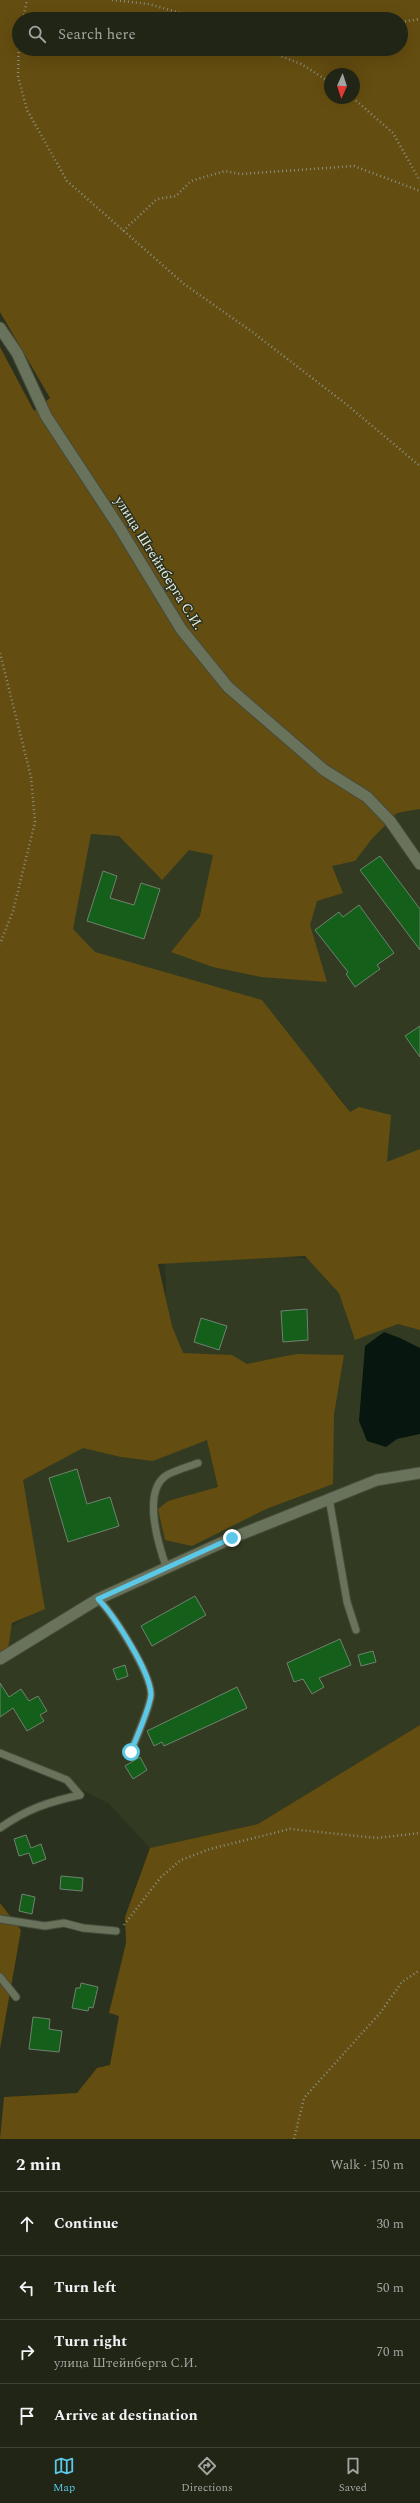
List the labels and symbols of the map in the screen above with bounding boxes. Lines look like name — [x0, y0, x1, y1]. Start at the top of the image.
north arrow — [324, 68, 360, 104]
street label: улица Штейнберга С.И. — [109, 491, 209, 634]
route end — [223, 1529, 241, 1547]
route start — [122, 1743, 140, 1761]

